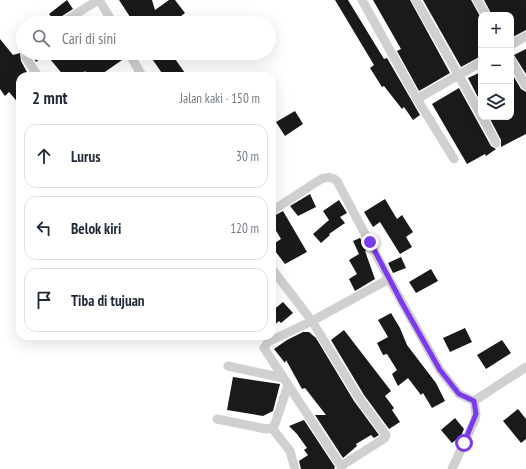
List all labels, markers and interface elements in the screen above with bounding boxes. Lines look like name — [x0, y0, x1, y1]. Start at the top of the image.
map controls — [478, 12, 514, 120]
button: + — [478, 12, 514, 48]
search box — [16, 16, 276, 60]
icon: search — [30, 27, 52, 49]
text: Cari di sini — [62, 29, 116, 48]
button: − — [478, 48, 514, 84]
button: layers — [478, 84, 514, 120]
text: 2 mnt — [32, 87, 67, 109]
text: Jalan kaki · 150 m — [180, 90, 260, 107]
icon: ahead — [33, 145, 55, 167]
text: Lurus — [71, 147, 100, 166]
text: 30 m — [236, 148, 259, 165]
icon: left — [33, 217, 55, 239]
text: Belok kiri — [71, 219, 121, 238]
text: 120 m — [230, 220, 259, 237]
route end — [361, 233, 379, 251]
icon: arrive — [33, 289, 55, 311]
text: Tiba di tujuan — [71, 291, 145, 310]
route start — [455, 434, 473, 452]

